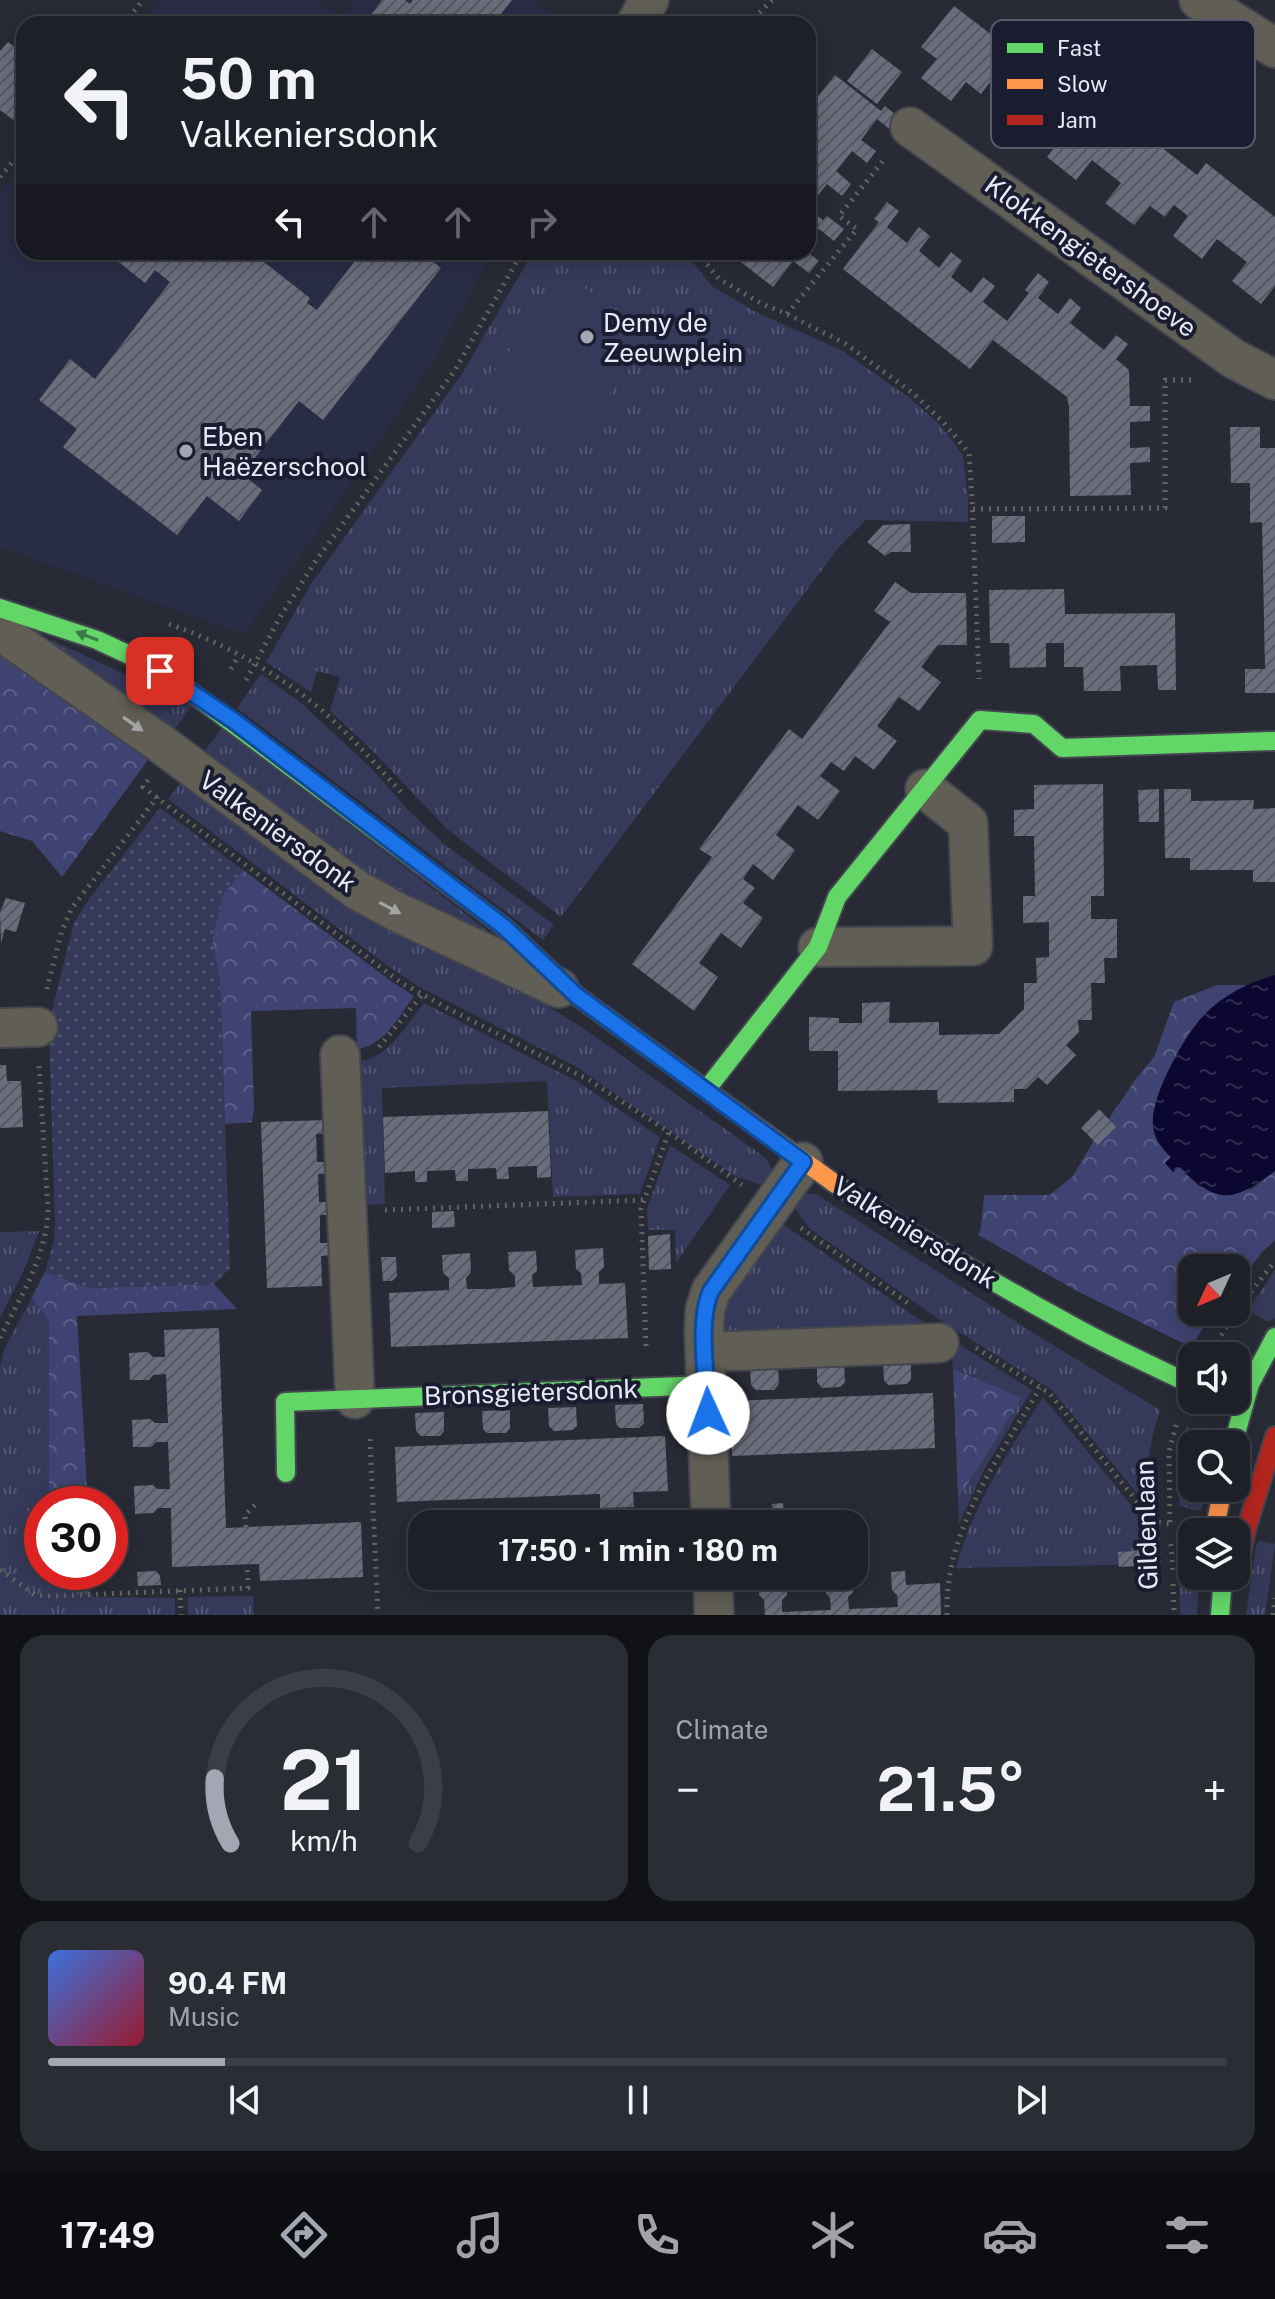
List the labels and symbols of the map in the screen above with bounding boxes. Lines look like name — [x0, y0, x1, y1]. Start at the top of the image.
legend — [991, 20, 1255, 148]
text: Fast — [1057, 35, 1101, 61]
text: Slow — [1057, 71, 1107, 97]
text: Jam — [1057, 107, 1097, 133]
street label: Klokkengietershoeve — [979, 169, 1203, 343]
place label: Demy de Zeeuwplein — [603, 307, 743, 368]
marker: Demy de Zeeuwplein — [578, 328, 596, 346]
place label: Eben Haëzerschool — [202, 421, 367, 482]
marker: Eben Haëzerschool — [177, 442, 195, 460]
one-way arrow — [75, 629, 99, 642]
pin — [126, 637, 194, 705]
one-way arrow — [122, 716, 143, 731]
street label: Valkeniersdonk — [193, 764, 363, 898]
one-way arrow — [378, 901, 401, 914]
street label: Valkeniersdonk — [828, 1169, 1002, 1295]
north arrow — [1178, 1254, 1250, 1326]
position arrow — [666, 1371, 750, 1455]
street label: Bronsgietersdonk — [423, 1373, 639, 1411]
street label: Gildenlaan — [1128, 1460, 1164, 1590]
speed limit sign: 30 — [24, 1486, 128, 1590]

